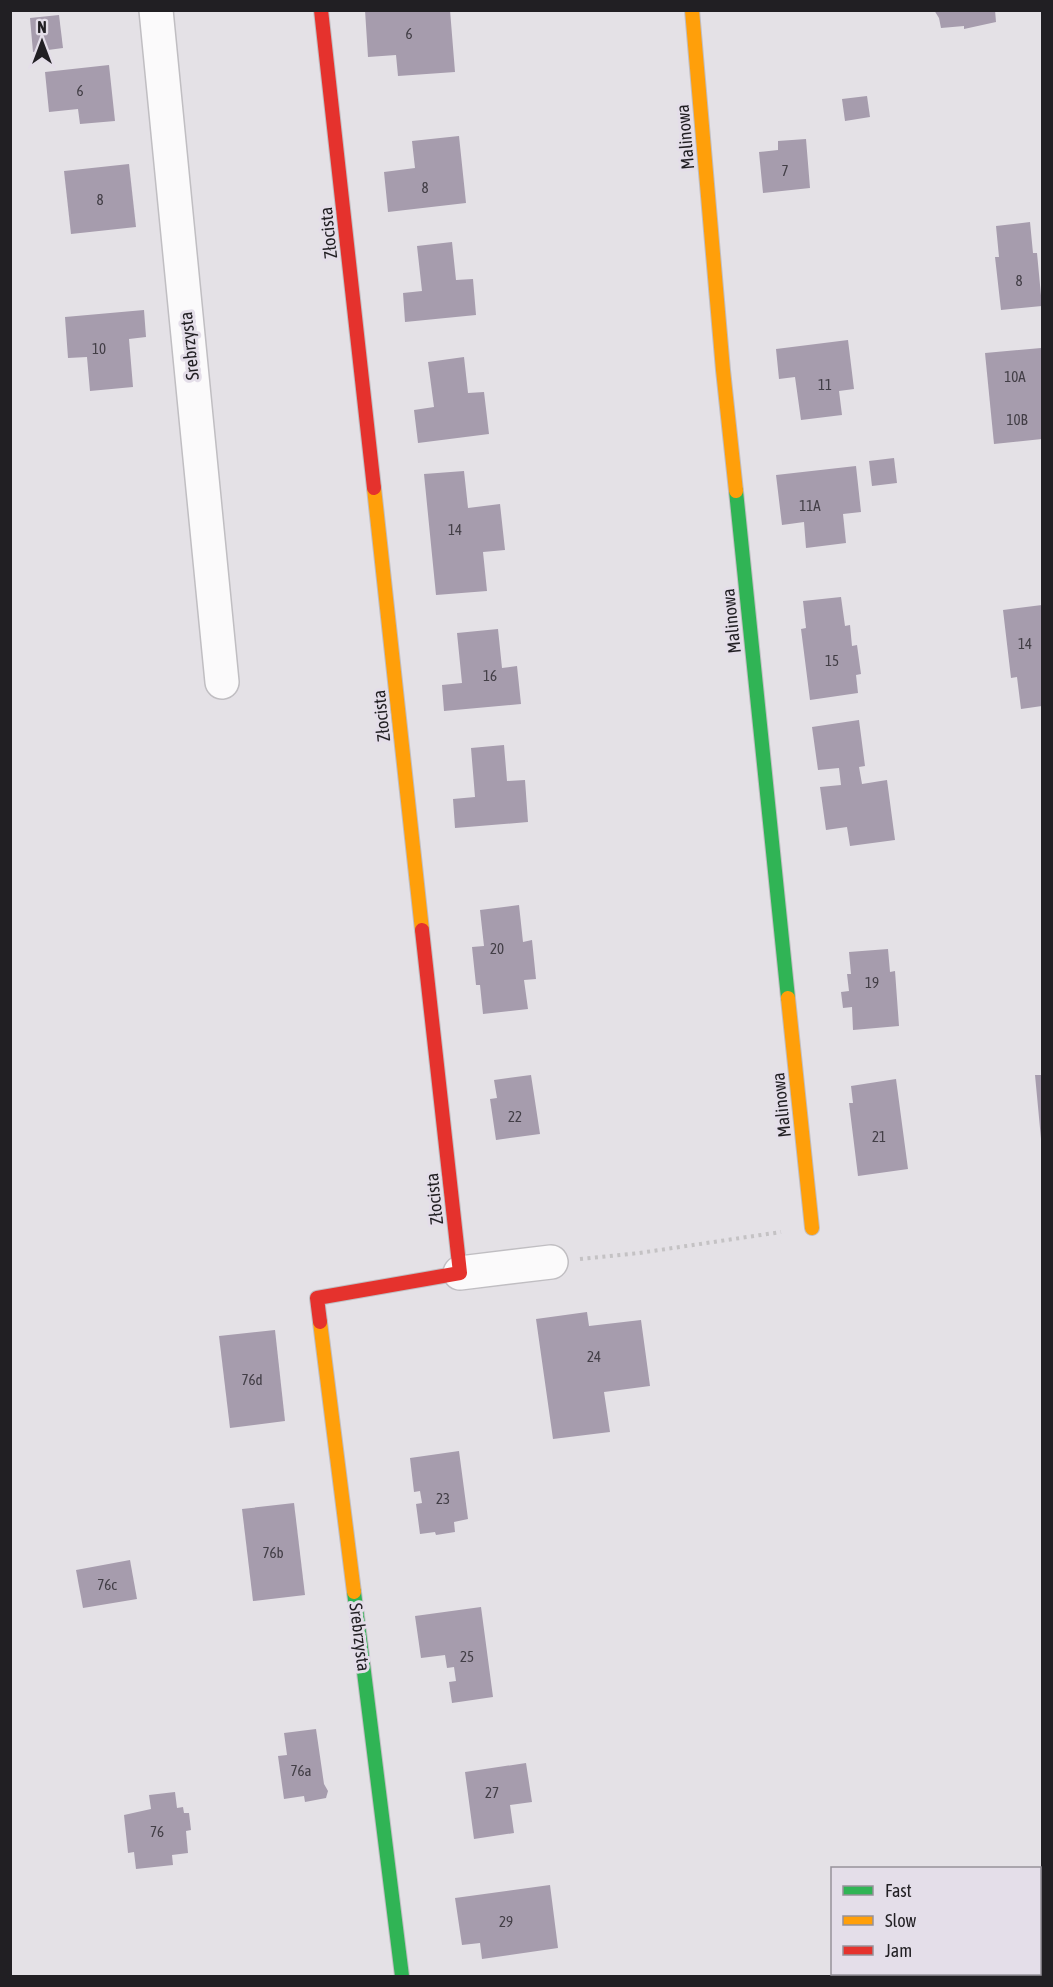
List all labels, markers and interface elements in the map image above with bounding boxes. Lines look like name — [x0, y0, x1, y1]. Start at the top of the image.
north arrow — [12, 12, 72, 72]
text: N — [37, 18, 47, 36]
house number: 6 — [405, 25, 413, 42]
house number: 6 — [76, 82, 84, 99]
street label: Malinowa — [672, 104, 698, 170]
house number: 7 — [781, 162, 789, 179]
house number: 8 — [421, 179, 429, 196]
house number: 8 — [96, 191, 104, 208]
street label: Złocista — [315, 206, 341, 260]
house number: 8 — [1015, 272, 1023, 289]
street label: Srebrzysta — [175, 311, 203, 381]
house number: 10 — [92, 340, 106, 357]
house number: 10A — [1004, 368, 1026, 385]
house number: 11 — [818, 376, 832, 393]
house number: 10B — [1006, 411, 1028, 428]
house number: 11A — [799, 497, 821, 514]
house number: 14 — [448, 521, 462, 538]
street label: Malinowa — [717, 587, 745, 655]
house number: 14 — [1018, 635, 1032, 652]
house number: 15 — [825, 652, 839, 669]
house number: 16 — [483, 667, 497, 684]
street label: Złocista — [368, 689, 394, 743]
house number: 20 — [490, 940, 504, 957]
house number: 19 — [865, 974, 879, 991]
street label: Malinowa — [767, 1071, 795, 1139]
house number: 22 — [508, 1108, 522, 1125]
house number: 21 — [872, 1128, 886, 1145]
street label: Złocista — [421, 1172, 447, 1226]
house number: 24 — [587, 1348, 601, 1365]
house number: 76d — [241, 1371, 263, 1388]
house number: 23 — [436, 1490, 450, 1507]
house number: 76b — [262, 1544, 284, 1561]
house number: 76c — [97, 1576, 117, 1593]
street label: Srebrzysta — [345, 1602, 375, 1672]
house number: 25 — [460, 1648, 474, 1665]
house number: 76a — [290, 1762, 312, 1779]
house number: 27 — [485, 1784, 499, 1801]
house number: 76 — [150, 1823, 164, 1840]
legend — [831, 1867, 1041, 1975]
text: Fast — [885, 1880, 912, 1901]
text: Slow — [885, 1910, 916, 1931]
house number: 29 — [499, 1913, 513, 1930]
text: Jam — [885, 1940, 912, 1961]

